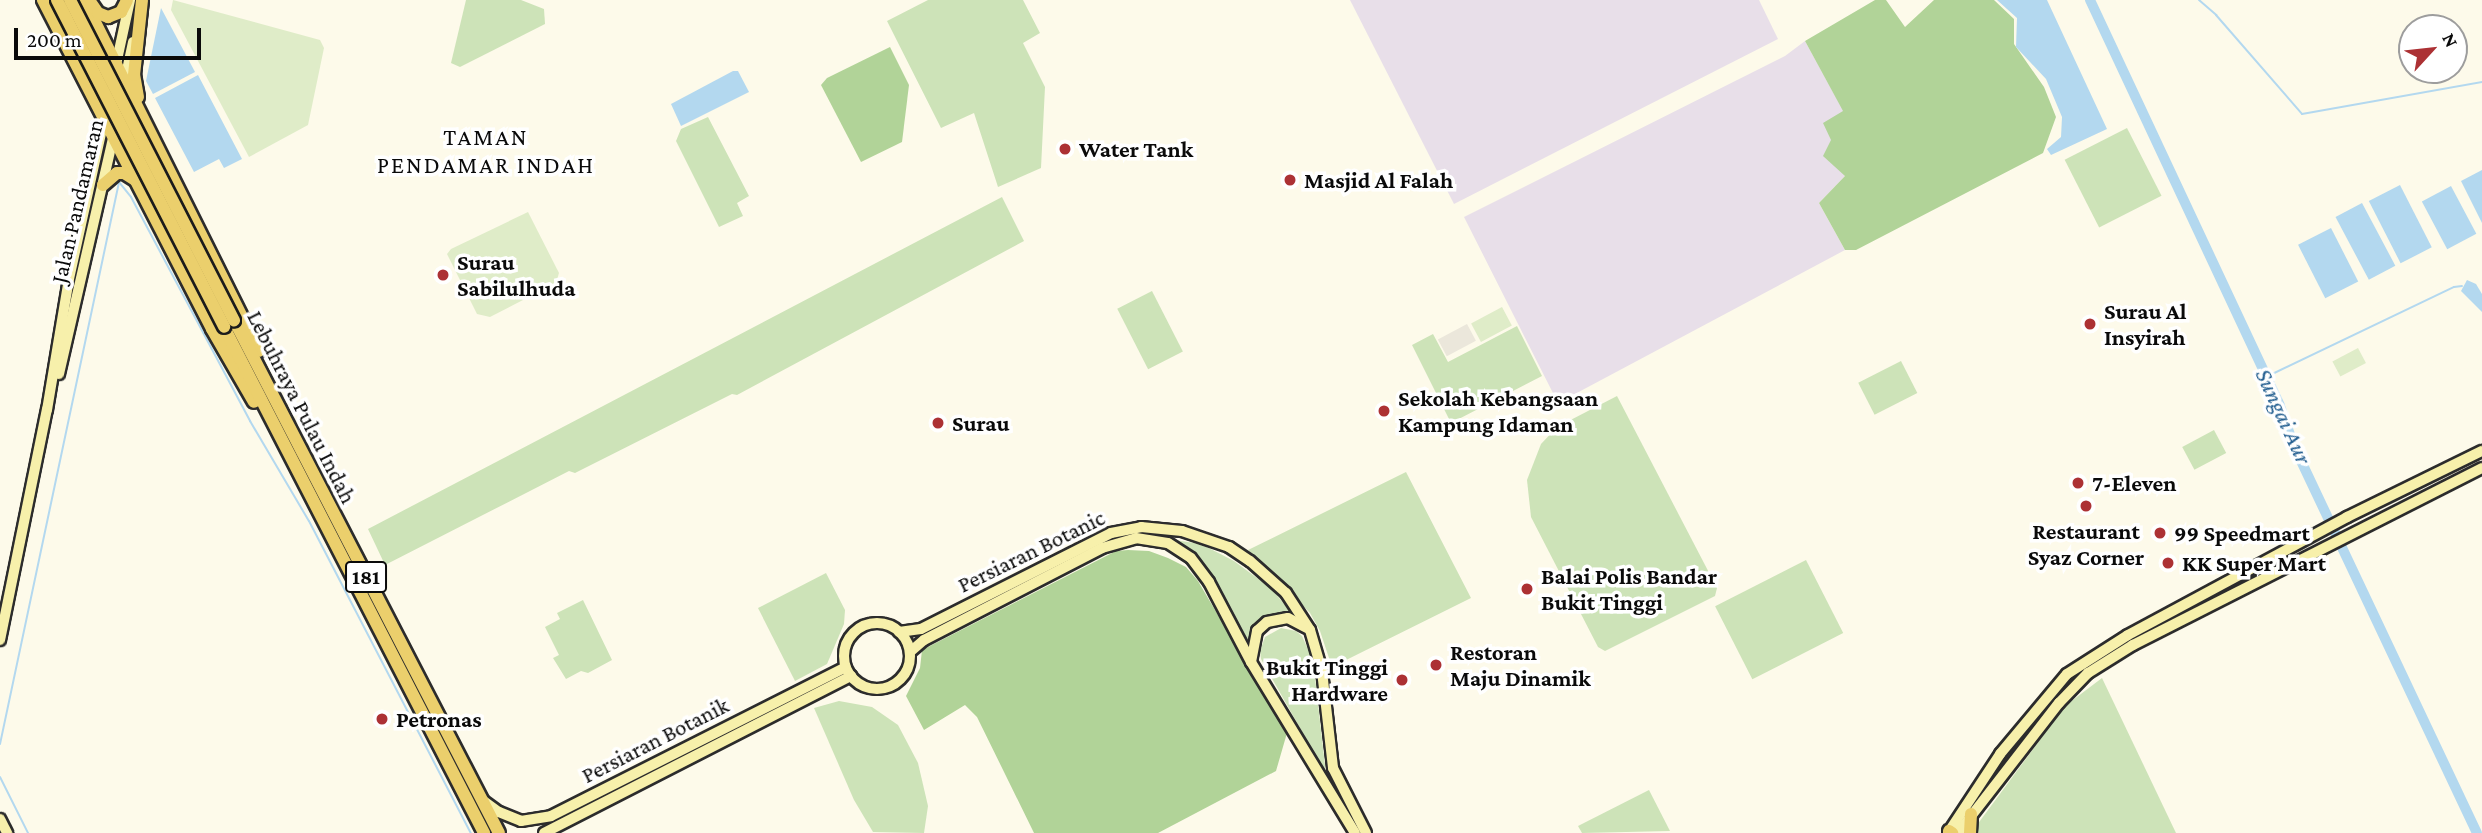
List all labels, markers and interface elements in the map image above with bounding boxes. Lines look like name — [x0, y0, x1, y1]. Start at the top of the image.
scale bar — [18, 14, 205, 58]
north arrow — [2398, 14, 2468, 84]
text: 200 m — [27, 28, 82, 52]
text: N — [2438, 30, 2463, 51]
street label: Jalan Pandamaran — [45, 116, 109, 286]
district label: TAMAN PENDAMAR INDAH — [379, 123, 593, 179]
place label: Water Tank — [1079, 135, 1193, 163]
marker: Water Tank — [1057, 141, 1073, 157]
place label: Masjid Al Falah — [1304, 166, 1453, 194]
marker: Masjid Al Falah — [1282, 172, 1298, 188]
place label: Surau Sabilulhuda — [457, 248, 575, 302]
marker: Surau Sabilulhuda — [435, 267, 451, 283]
place label: Surau Al Insyirah — [2104, 297, 2186, 351]
street label: Lebuhraya Pulau Indah — [241, 306, 363, 508]
marker: Surau Al Insyirah — [2082, 316, 2098, 332]
water label: Sungai Aur — [2249, 364, 2319, 468]
place label: Sekolah Kebangsaan Kampung Idaman — [1398, 384, 1598, 438]
marker: Sekolah Kebangsaan Kampung Idaman — [1376, 403, 1392, 419]
place label: Surau — [952, 409, 1010, 437]
marker: Surau — [930, 415, 946, 431]
place label: 7-Eleven — [2092, 469, 2177, 497]
marker: 7-Eleven — [2070, 475, 2086, 491]
marker: Restaurant Syaz Corner — [2078, 498, 2094, 514]
street label: Persiaran Botanic — [953, 504, 1109, 598]
place label: Restaurant Syaz Corner — [2028, 517, 2144, 571]
place label: 99 Speedmart — [2174, 519, 2310, 547]
marker: 99 Speedmart — [2152, 525, 2168, 541]
place label: KK Super Mart — [2182, 549, 2326, 577]
marker: KK Super Mart — [2160, 555, 2176, 571]
road number: 181 — [345, 560, 387, 594]
place label: Balai Polis Bandar Bukit Tinggi — [1541, 562, 1717, 616]
marker: Balai Polis Bandar Bukit Tinggi — [1519, 581, 1535, 597]
place label: Restoran Maju Dinamik — [1450, 638, 1591, 692]
place label: Bukit Tinggi Hardware — [1266, 653, 1388, 707]
marker: Restoran Maju Dinamik — [1428, 657, 1444, 673]
marker: Bukit Tinggi Hardware — [1394, 672, 1410, 688]
street label: Persiaran Botanik — [577, 691, 733, 789]
place label: Petronas — [396, 705, 482, 733]
marker: Petronas — [374, 711, 390, 727]

